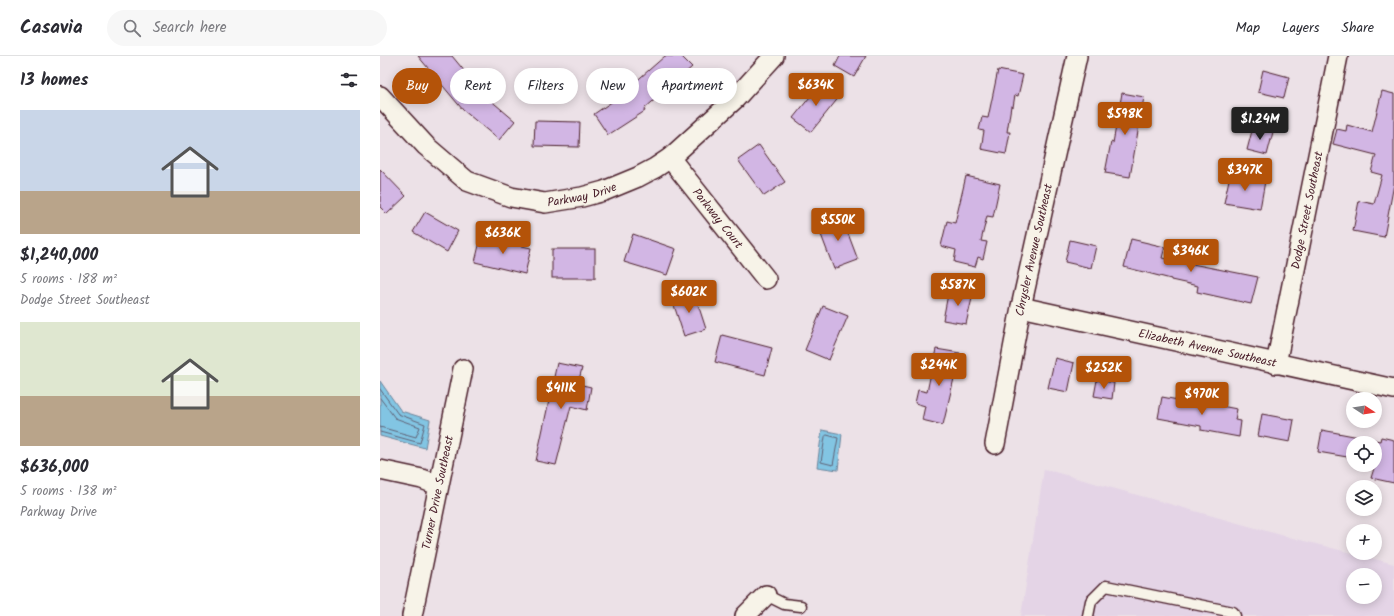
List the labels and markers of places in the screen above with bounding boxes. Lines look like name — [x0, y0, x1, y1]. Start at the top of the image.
pin: $634K — [788, 73, 844, 107]
pin: $598K — [1097, 102, 1153, 136]
pin: $1.24M — [1227, 107, 1293, 141]
pin: $347K — [1217, 158, 1273, 192]
pin: $550K — [810, 208, 866, 242]
pin: $636K — [475, 221, 531, 255]
pin: $346K — [1163, 239, 1219, 273]
pin: $587K — [930, 273, 986, 307]
pin: $602K — [661, 280, 717, 314]
pin: $244K — [911, 353, 967, 387]
pin: $252K — [1076, 356, 1132, 390]
pin: $411K — [533, 376, 589, 410]
pin: $970K — [1174, 382, 1230, 416]

